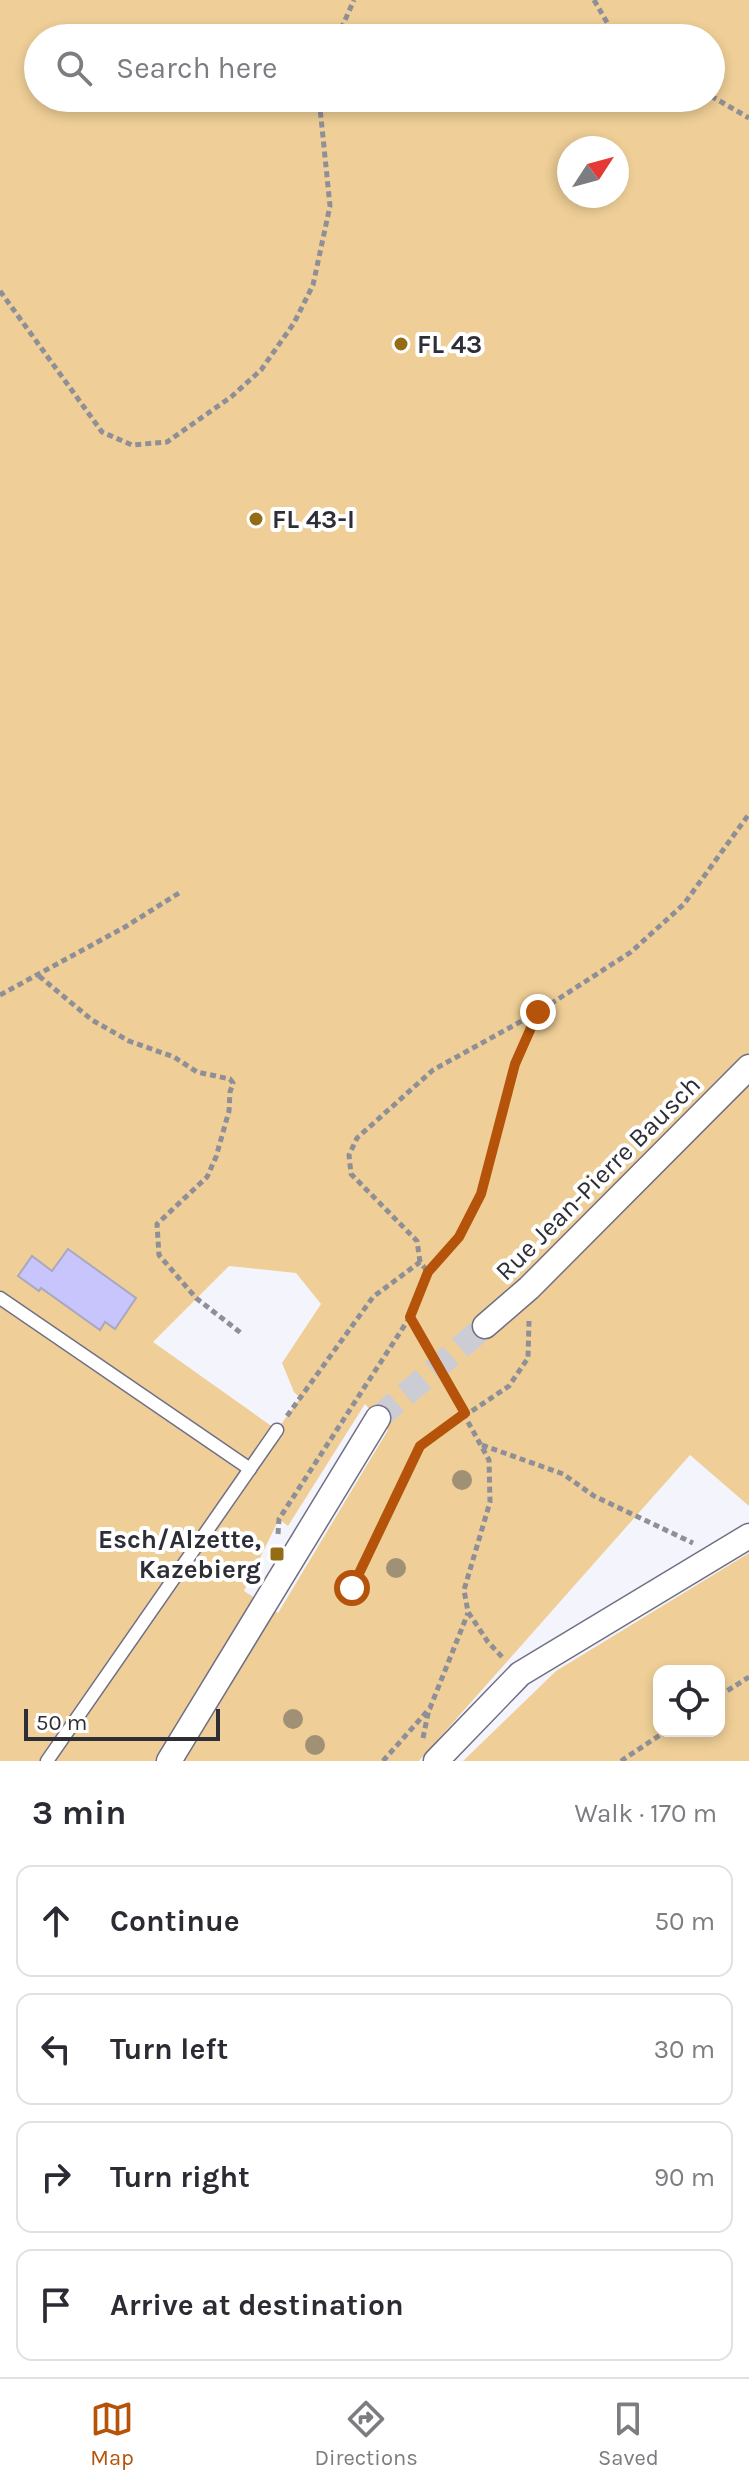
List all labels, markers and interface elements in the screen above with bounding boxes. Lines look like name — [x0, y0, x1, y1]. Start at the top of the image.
search box — [24, 24, 725, 112]
icon: search — [52, 46, 96, 90]
text: Search here — [116, 50, 277, 86]
north arrow — [557, 136, 629, 208]
place label: FL 43 — [417, 329, 482, 360]
marker: FL 43 — [392, 335, 410, 353]
place label: FL 43-I — [272, 504, 355, 535]
marker: FL 43-I — [247, 510, 265, 528]
route end — [520, 994, 556, 1030]
street label: Rue Jean-Pierre Bausch — [489, 1069, 707, 1287]
place label: Esch/Alzette, Kazebierg — [98, 1524, 261, 1585]
marker: Esch/Alzette, Kazebierg — [268, 1545, 286, 1563]
route start — [334, 1570, 370, 1606]
map controls — [653, 1665, 725, 1737]
button: locate — [653, 1665, 725, 1737]
scale bar — [24, 1705, 220, 1741]
text: 50 m — [36, 1710, 87, 1736]
text: 3 min — [32, 1793, 126, 1833]
text: Walk · 170 m — [575, 1798, 717, 1829]
icon: ahead — [34, 1899, 78, 1943]
text: Continue — [110, 1903, 240, 1939]
text: 50 m — [654, 1906, 715, 1937]
icon: left — [34, 2027, 78, 2071]
text: Turn left — [110, 2031, 228, 2067]
text: 30 m — [654, 2034, 715, 2065]
icon: right — [34, 2155, 78, 2199]
text: Turn right — [110, 2159, 250, 2195]
text: 90 m — [654, 2162, 715, 2193]
icon: arrive — [34, 2283, 78, 2327]
text: Arrive at destination — [110, 2287, 404, 2323]
tab: Map — [90, 2397, 134, 2471]
tab: Directions — [314, 2397, 418, 2471]
tab: Saved — [598, 2397, 659, 2471]

